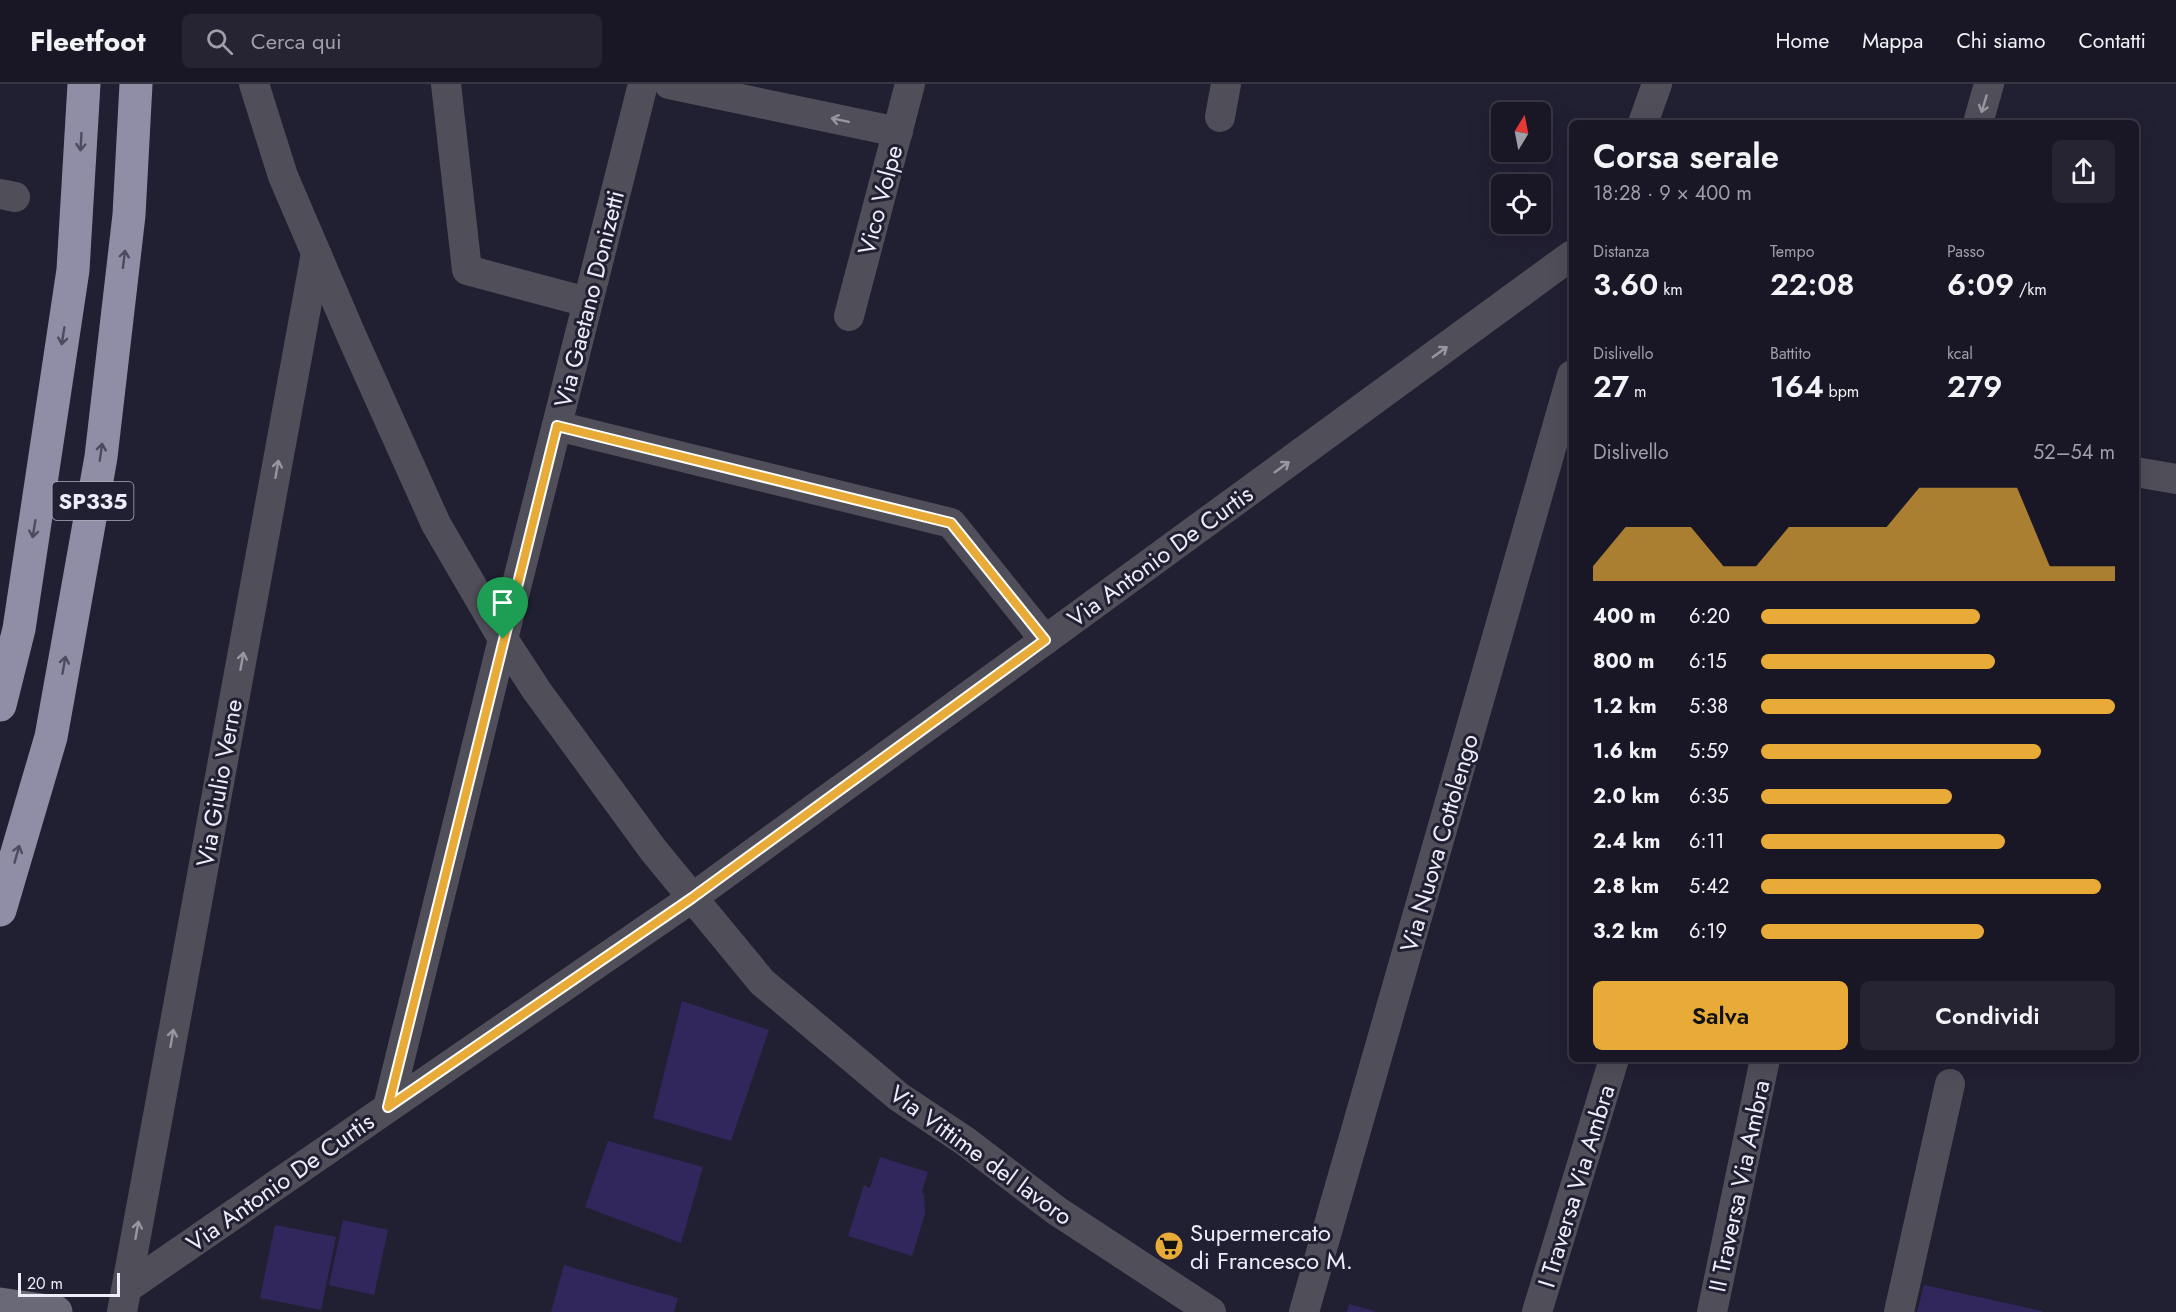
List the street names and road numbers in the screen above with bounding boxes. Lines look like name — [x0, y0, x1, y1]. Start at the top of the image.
street label: Vico Volpe — [849, 141, 911, 259]
street label: Via Gaetano Donizetti — [545, 187, 633, 411]
street label: Via Antonio De Curtis — [1060, 477, 1260, 635]
road number: SP335 — [52, 482, 134, 520]
street label: Via Giulio Verne — [187, 696, 251, 870]
street label: Via Nuova Cottolengo — [1391, 730, 1487, 956]
street label: Via Vittime del lavoro — [882, 1076, 1080, 1234]
street label: II Traversa Via Ambra — [1699, 1077, 1779, 1295]
street label: I Traversa Via Ambra — [1529, 1080, 1623, 1292]
street label: Via Antonio De Curtis — [179, 1104, 381, 1260]

